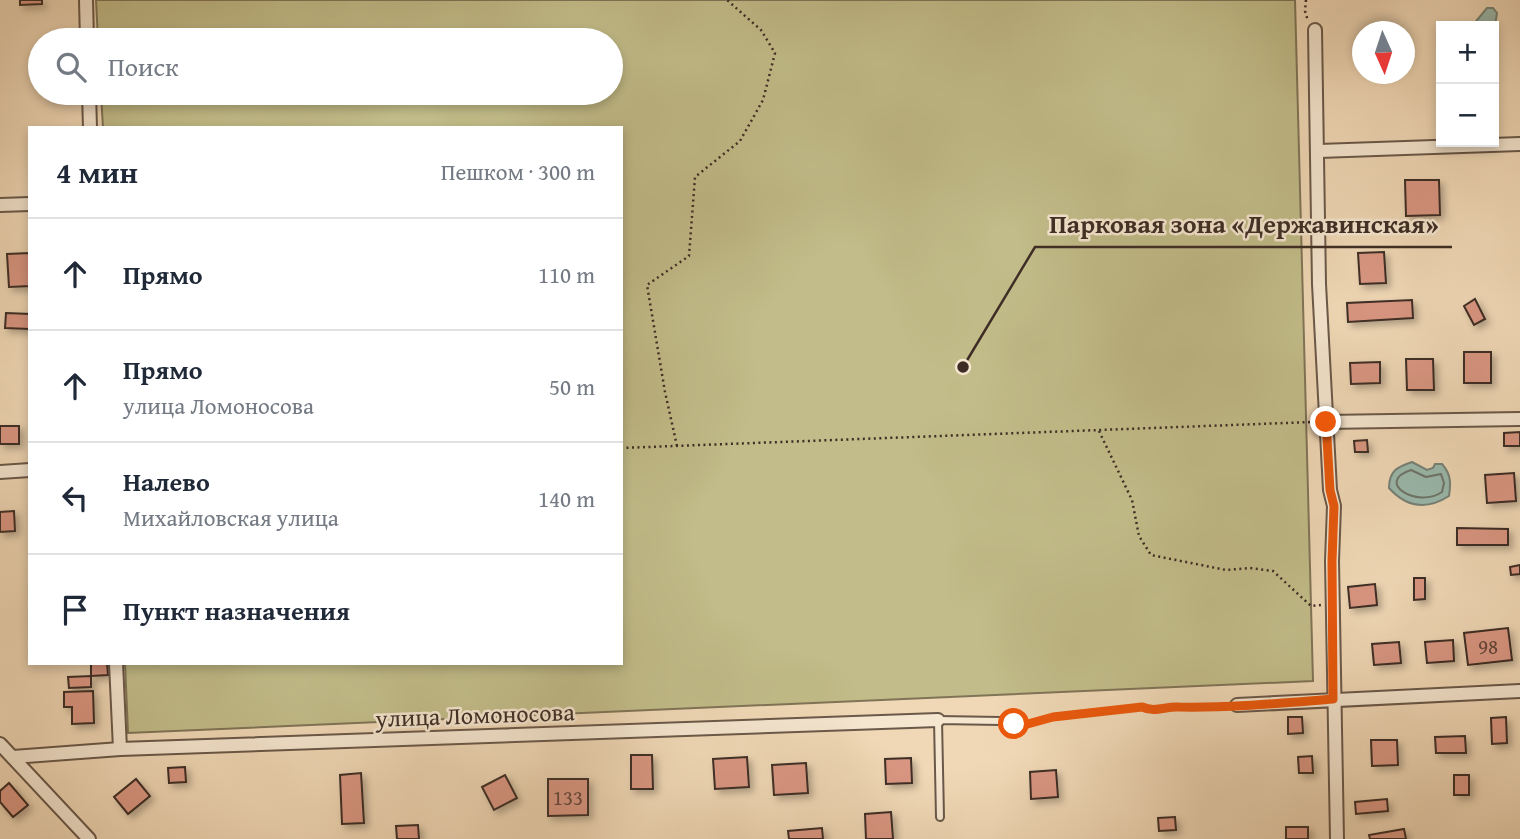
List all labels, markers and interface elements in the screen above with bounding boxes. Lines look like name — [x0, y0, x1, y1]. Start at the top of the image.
north arrow — [1352, 21, 1415, 84]
map controls — [1436, 21, 1499, 147]
button: + — [1436, 21, 1499, 84]
search box — [28, 28, 623, 105]
text: Поиск — [108, 47, 179, 86]
icon: search — [52, 48, 90, 86]
button: − — [1436, 84, 1499, 147]
text: 4 мин — [56, 150, 138, 194]
text: Пешком · 300 m — [441, 155, 595, 188]
callout: Парковая зона «Державинская» — [1035, 200, 1452, 247]
text: Парковая зона «Державинская» — [1049, 204, 1439, 243]
icon: ahead — [56, 255, 94, 293]
text: Прямо — [123, 255, 203, 294]
text: 110 m — [538, 258, 595, 291]
text: Прямо — [123, 350, 203, 389]
icon: ahead — [56, 367, 94, 405]
text: 50 m — [549, 370, 595, 403]
text: улица Ломоносова — [123, 389, 314, 422]
route end — [1310, 406, 1341, 437]
text: Налево — [123, 462, 210, 501]
icon: left — [56, 479, 94, 517]
text: 140 m — [538, 482, 595, 515]
text: Михайловская улица — [123, 501, 339, 534]
icon: arrive — [56, 591, 94, 629]
text: Пункт назначения — [123, 591, 350, 630]
house number: 98 — [1478, 631, 1498, 662]
street label: улица Ломоносова — [374, 694, 576, 736]
route start — [998, 708, 1029, 739]
house number: 133 — [553, 782, 583, 813]

